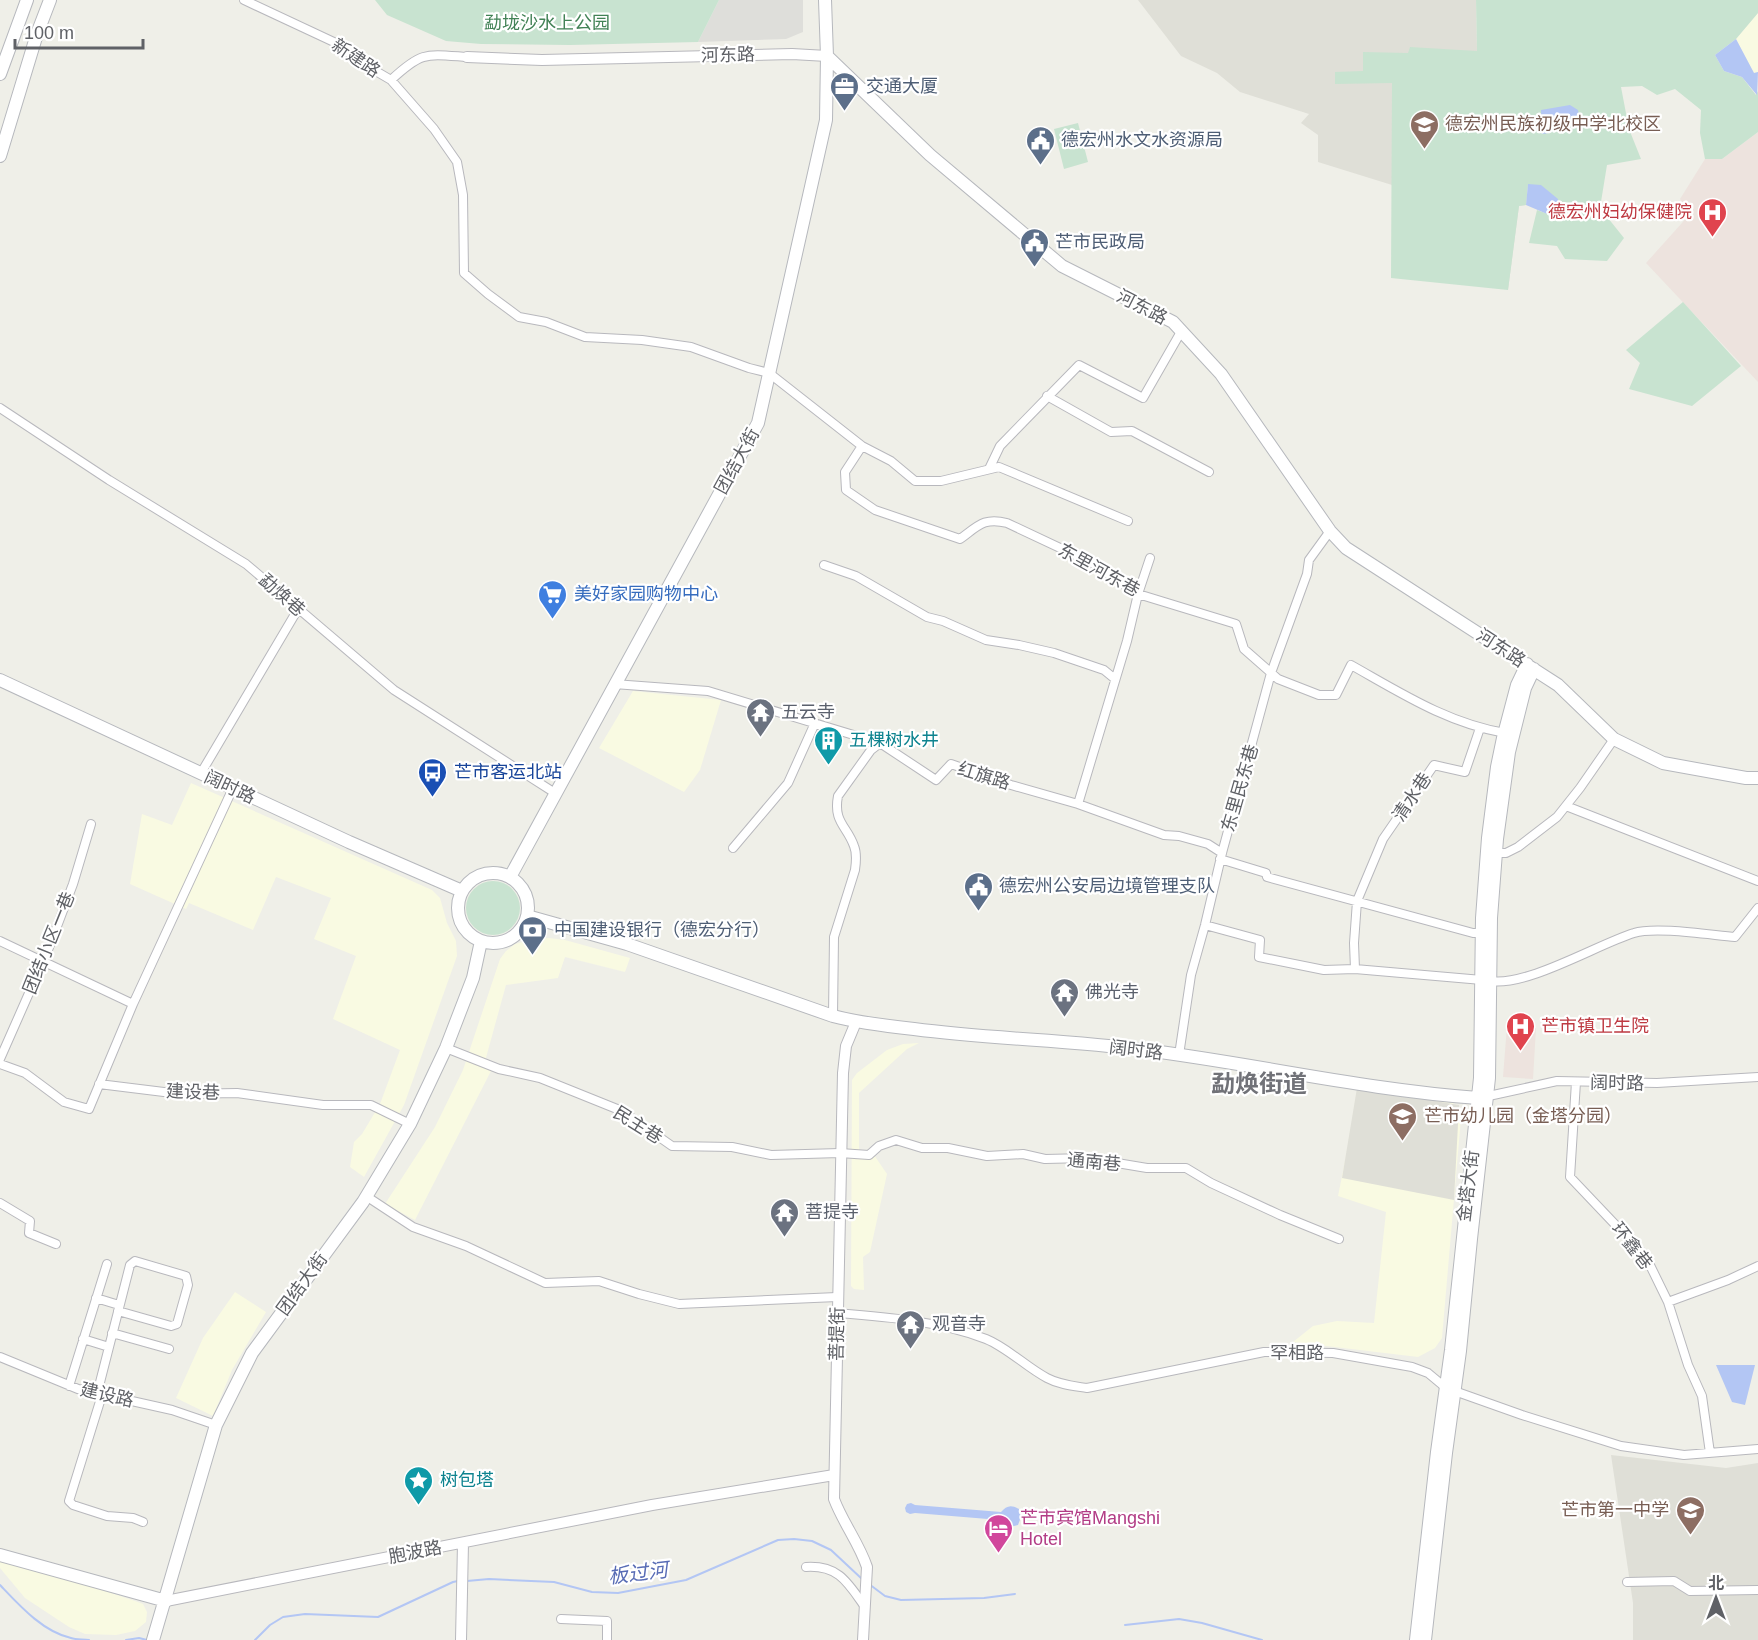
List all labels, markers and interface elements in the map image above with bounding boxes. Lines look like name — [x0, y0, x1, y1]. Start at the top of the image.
scale bar — [15, 12, 142, 50]
park label: 勐垅沙水上公园 — [484, 13, 610, 33]
text: 100 m — [24, 23, 74, 43]
street label: 新建路 — [328, 35, 384, 81]
street label: 河东路 — [701, 45, 755, 65]
office icon: 交通大厦 — [829, 70, 861, 112]
place label: 交通大厦 — [866, 76, 938, 96]
school or university icon: 德宏州民族初级中学北校区 — [1408, 108, 1440, 150]
place label: 德宏州民族初级中学北校区 — [1445, 114, 1661, 134]
public building icon: 德宏州水文水资源局 — [1024, 124, 1056, 166]
place label: 德宏州水文水资源局 — [1061, 130, 1223, 150]
hospital icon: 德宏州妇幼保健院 — [1697, 196, 1729, 238]
place label: 德宏州妇幼保健院 — [1548, 202, 1692, 222]
public building icon: 芒市民政局 — [1018, 226, 1050, 268]
place label: 芒市民政局 — [1055, 232, 1145, 252]
street label: 河东路 — [1113, 286, 1171, 328]
street label: 团结大街 — [711, 425, 763, 497]
street label: 东里河东巷 — [1055, 539, 1143, 601]
street label: 勐焕巷 — [255, 570, 309, 620]
supermarket icon: 美好家园购物中心 — [537, 578, 569, 620]
place label: 美好家园购物中心 — [574, 584, 718, 604]
street label: 河东路 — [1473, 625, 1529, 671]
temple icon: 五云寺 — [744, 696, 776, 738]
place label: 五云寺 — [781, 702, 835, 722]
building icon: 五棵树水井 — [812, 724, 844, 766]
place label: 五棵树水井 — [849, 730, 939, 750]
street label: 东里民东巷 — [1218, 742, 1262, 834]
bus stop icon: 芒市客运北站 — [417, 756, 449, 798]
street label: 红旗路 — [955, 759, 1013, 793]
place label: 芒市客运北站 — [454, 762, 562, 782]
street label: 阔时路 — [201, 767, 259, 807]
street label: 清水巷 — [1389, 769, 1435, 825]
public building icon: 德宏州公安局边境管理支队 — [962, 870, 994, 912]
place label: 德宏州公安局边境管理支队 — [999, 876, 1215, 896]
street label: 团结小区一巷 — [19, 889, 79, 997]
bank icon: 中国建设银行（德宏分行） — [517, 914, 549, 956]
place label: 中国建设银行（德宏分行） — [554, 920, 770, 940]
temple icon: 佛光寺 — [1048, 976, 1080, 1018]
place label: 佛光寺 — [1085, 982, 1139, 1002]
hospital icon: 芒市镇卫生院 — [1504, 1010, 1536, 1052]
place label: 芒市镇卫生院 — [1541, 1016, 1649, 1036]
street label: 阔时路 — [1108, 1037, 1164, 1063]
district label: 勐焕街道 — [1211, 1070, 1307, 1097]
street label: 阔时路 — [1590, 1073, 1644, 1093]
street label: 建设巷 — [166, 1081, 220, 1103]
school or university icon: 芒市幼儿园（金塔分园） — [1387, 1100, 1419, 1142]
street label: 民主巷 — [610, 1102, 666, 1148]
place label: 芒市幼儿园（金塔分园） — [1424, 1106, 1622, 1126]
street label: 金塔大街 — [1454, 1149, 1482, 1223]
street label: 通南巷 — [1066, 1150, 1122, 1174]
temple icon: 菩提寺 — [768, 1196, 800, 1238]
place label: 菩提寺 — [805, 1202, 859, 1222]
street label: 环鑫巷 — [1607, 1219, 1657, 1273]
street label: 团结大街 — [273, 1249, 331, 1319]
street label: 菩提街 — [827, 1307, 847, 1361]
temple icon: 观音寺 — [895, 1308, 927, 1350]
place label: 观音寺 — [932, 1314, 986, 1334]
street label: 罕相路 — [1270, 1343, 1324, 1363]
street label: 建设路 — [78, 1379, 136, 1411]
place icon: 树包塔 — [403, 1464, 435, 1506]
place label: 树包塔 — [440, 1470, 494, 1490]
school or university icon: 芒市第一中学 — [1674, 1494, 1706, 1536]
place label: 芒市第一中学 — [1561, 1500, 1669, 1520]
place label: 芒市宾馆Mangshi Hotel — [1020, 1508, 1160, 1549]
hotel icon: 芒市宾馆Mangshi Hotel — [983, 1512, 1015, 1554]
street label: 胞波路 — [387, 1537, 443, 1567]
water label: 板过河 — [607, 1558, 673, 1588]
north arrow — [1686, 1568, 1746, 1628]
text: 北 — [1708, 1575, 1724, 1592]

